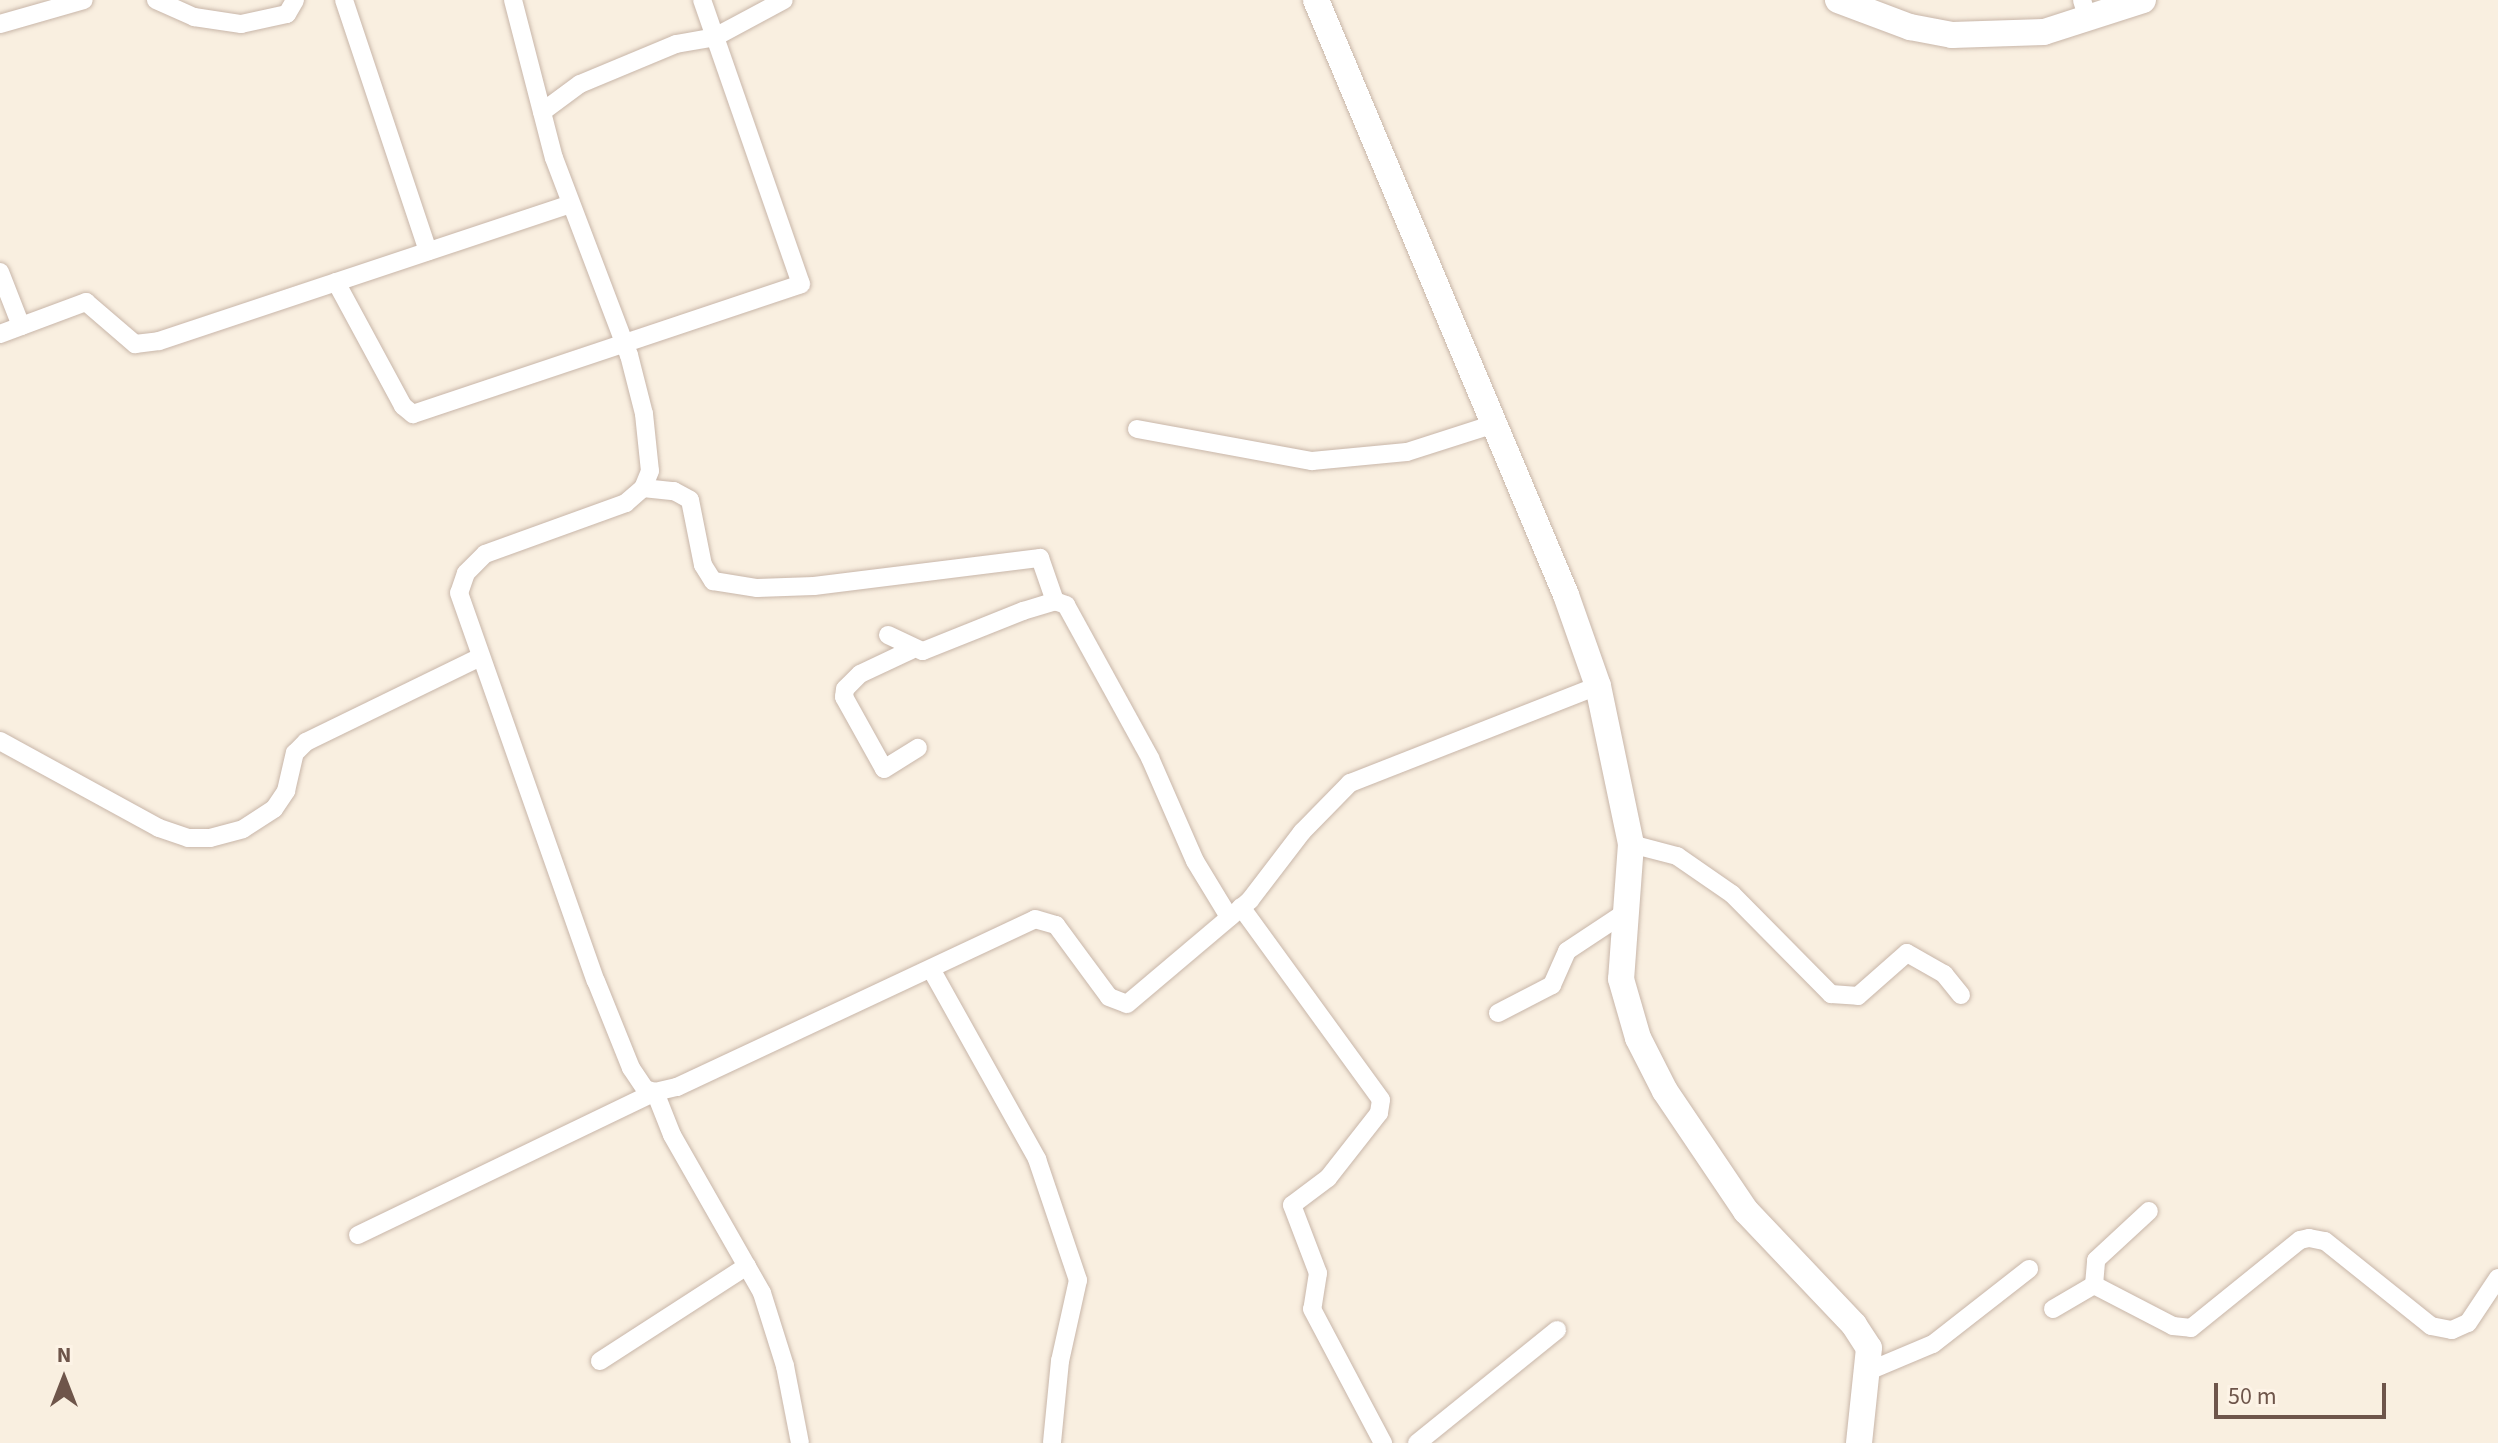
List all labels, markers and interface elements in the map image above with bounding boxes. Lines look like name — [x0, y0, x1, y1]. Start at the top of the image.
north arrow — [24, 1339, 104, 1419]
text: N — [57, 1339, 71, 1371]
scale bar — [2218, 1367, 2390, 1417]
text: 50 m — [2228, 1379, 2277, 1414]

